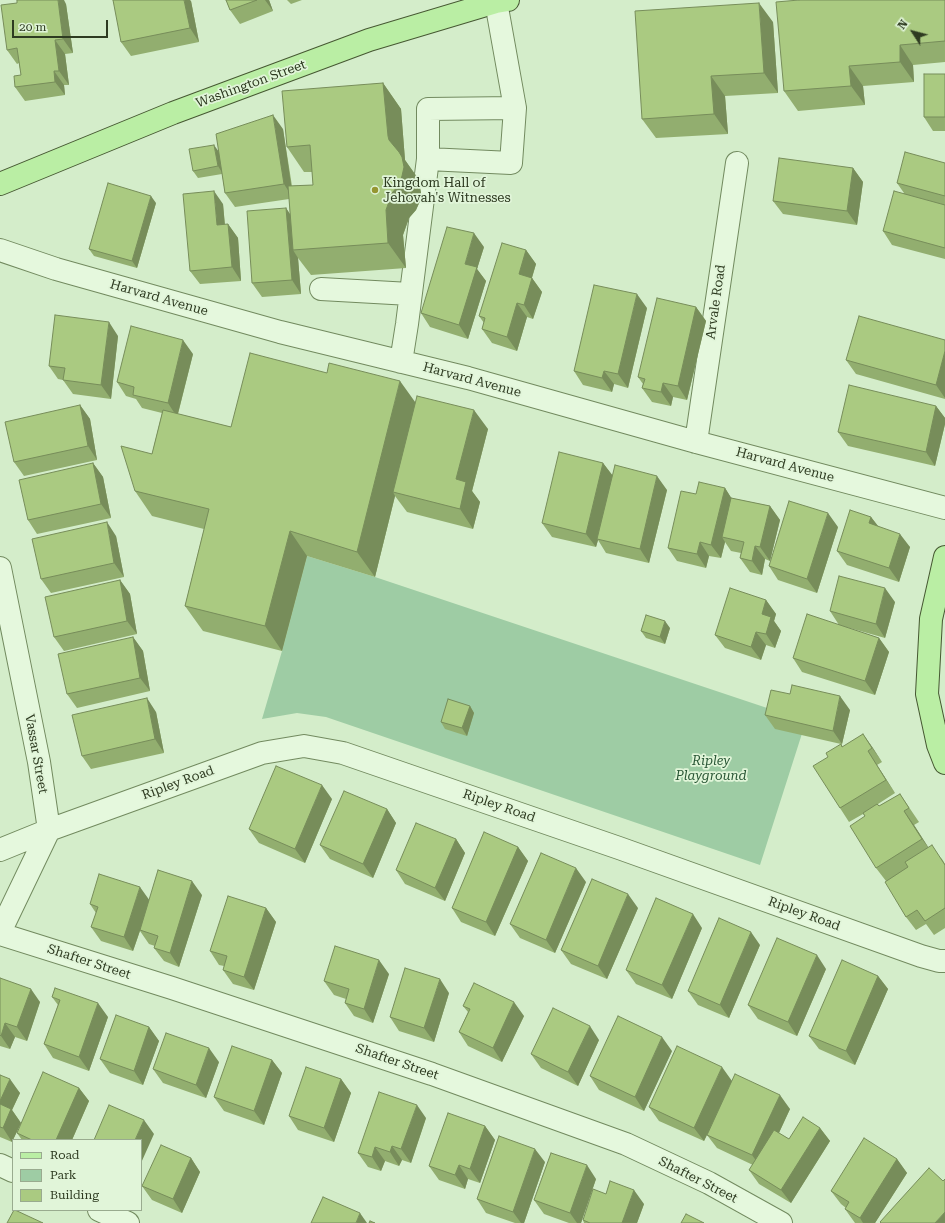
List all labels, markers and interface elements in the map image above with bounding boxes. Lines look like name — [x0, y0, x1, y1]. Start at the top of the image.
scale bar — [14, 12, 110, 38]
north arrow — [893, 12, 933, 52]
text: N — [895, 17, 911, 32]
text: 20 m — [19, 20, 46, 34]
street label: Washington Street — [194, 57, 308, 111]
place label: Kingdom Hall of Jehovah's Witnesses — [383, 175, 511, 206]
marker: Kingdom Hall of Jehovah's Witnesses — [370, 185, 380, 195]
street label: Arvale Road — [703, 264, 729, 340]
street label: Harvard Avenue — [108, 277, 210, 319]
street label: Harvard Avenue — [421, 359, 523, 401]
street label: Harvard Avenue — [734, 444, 836, 486]
street label: Vassar Street — [21, 713, 51, 795]
park label: Ripley Playground — [675, 753, 747, 784]
street label: Ripley Road — [140, 763, 216, 803]
street label: Ripley Road — [461, 786, 537, 826]
street label: Ripley Road — [766, 894, 842, 934]
street label: Shafter Street — [45, 941, 133, 983]
street label: Shafter Street — [353, 1041, 441, 1083]
legend — [12, 1139, 142, 1211]
text: Road — [50, 1148, 79, 1162]
street label: Shafter Street — [656, 1153, 740, 1207]
text: Park — [50, 1168, 76, 1182]
text: Building — [50, 1188, 99, 1202]

